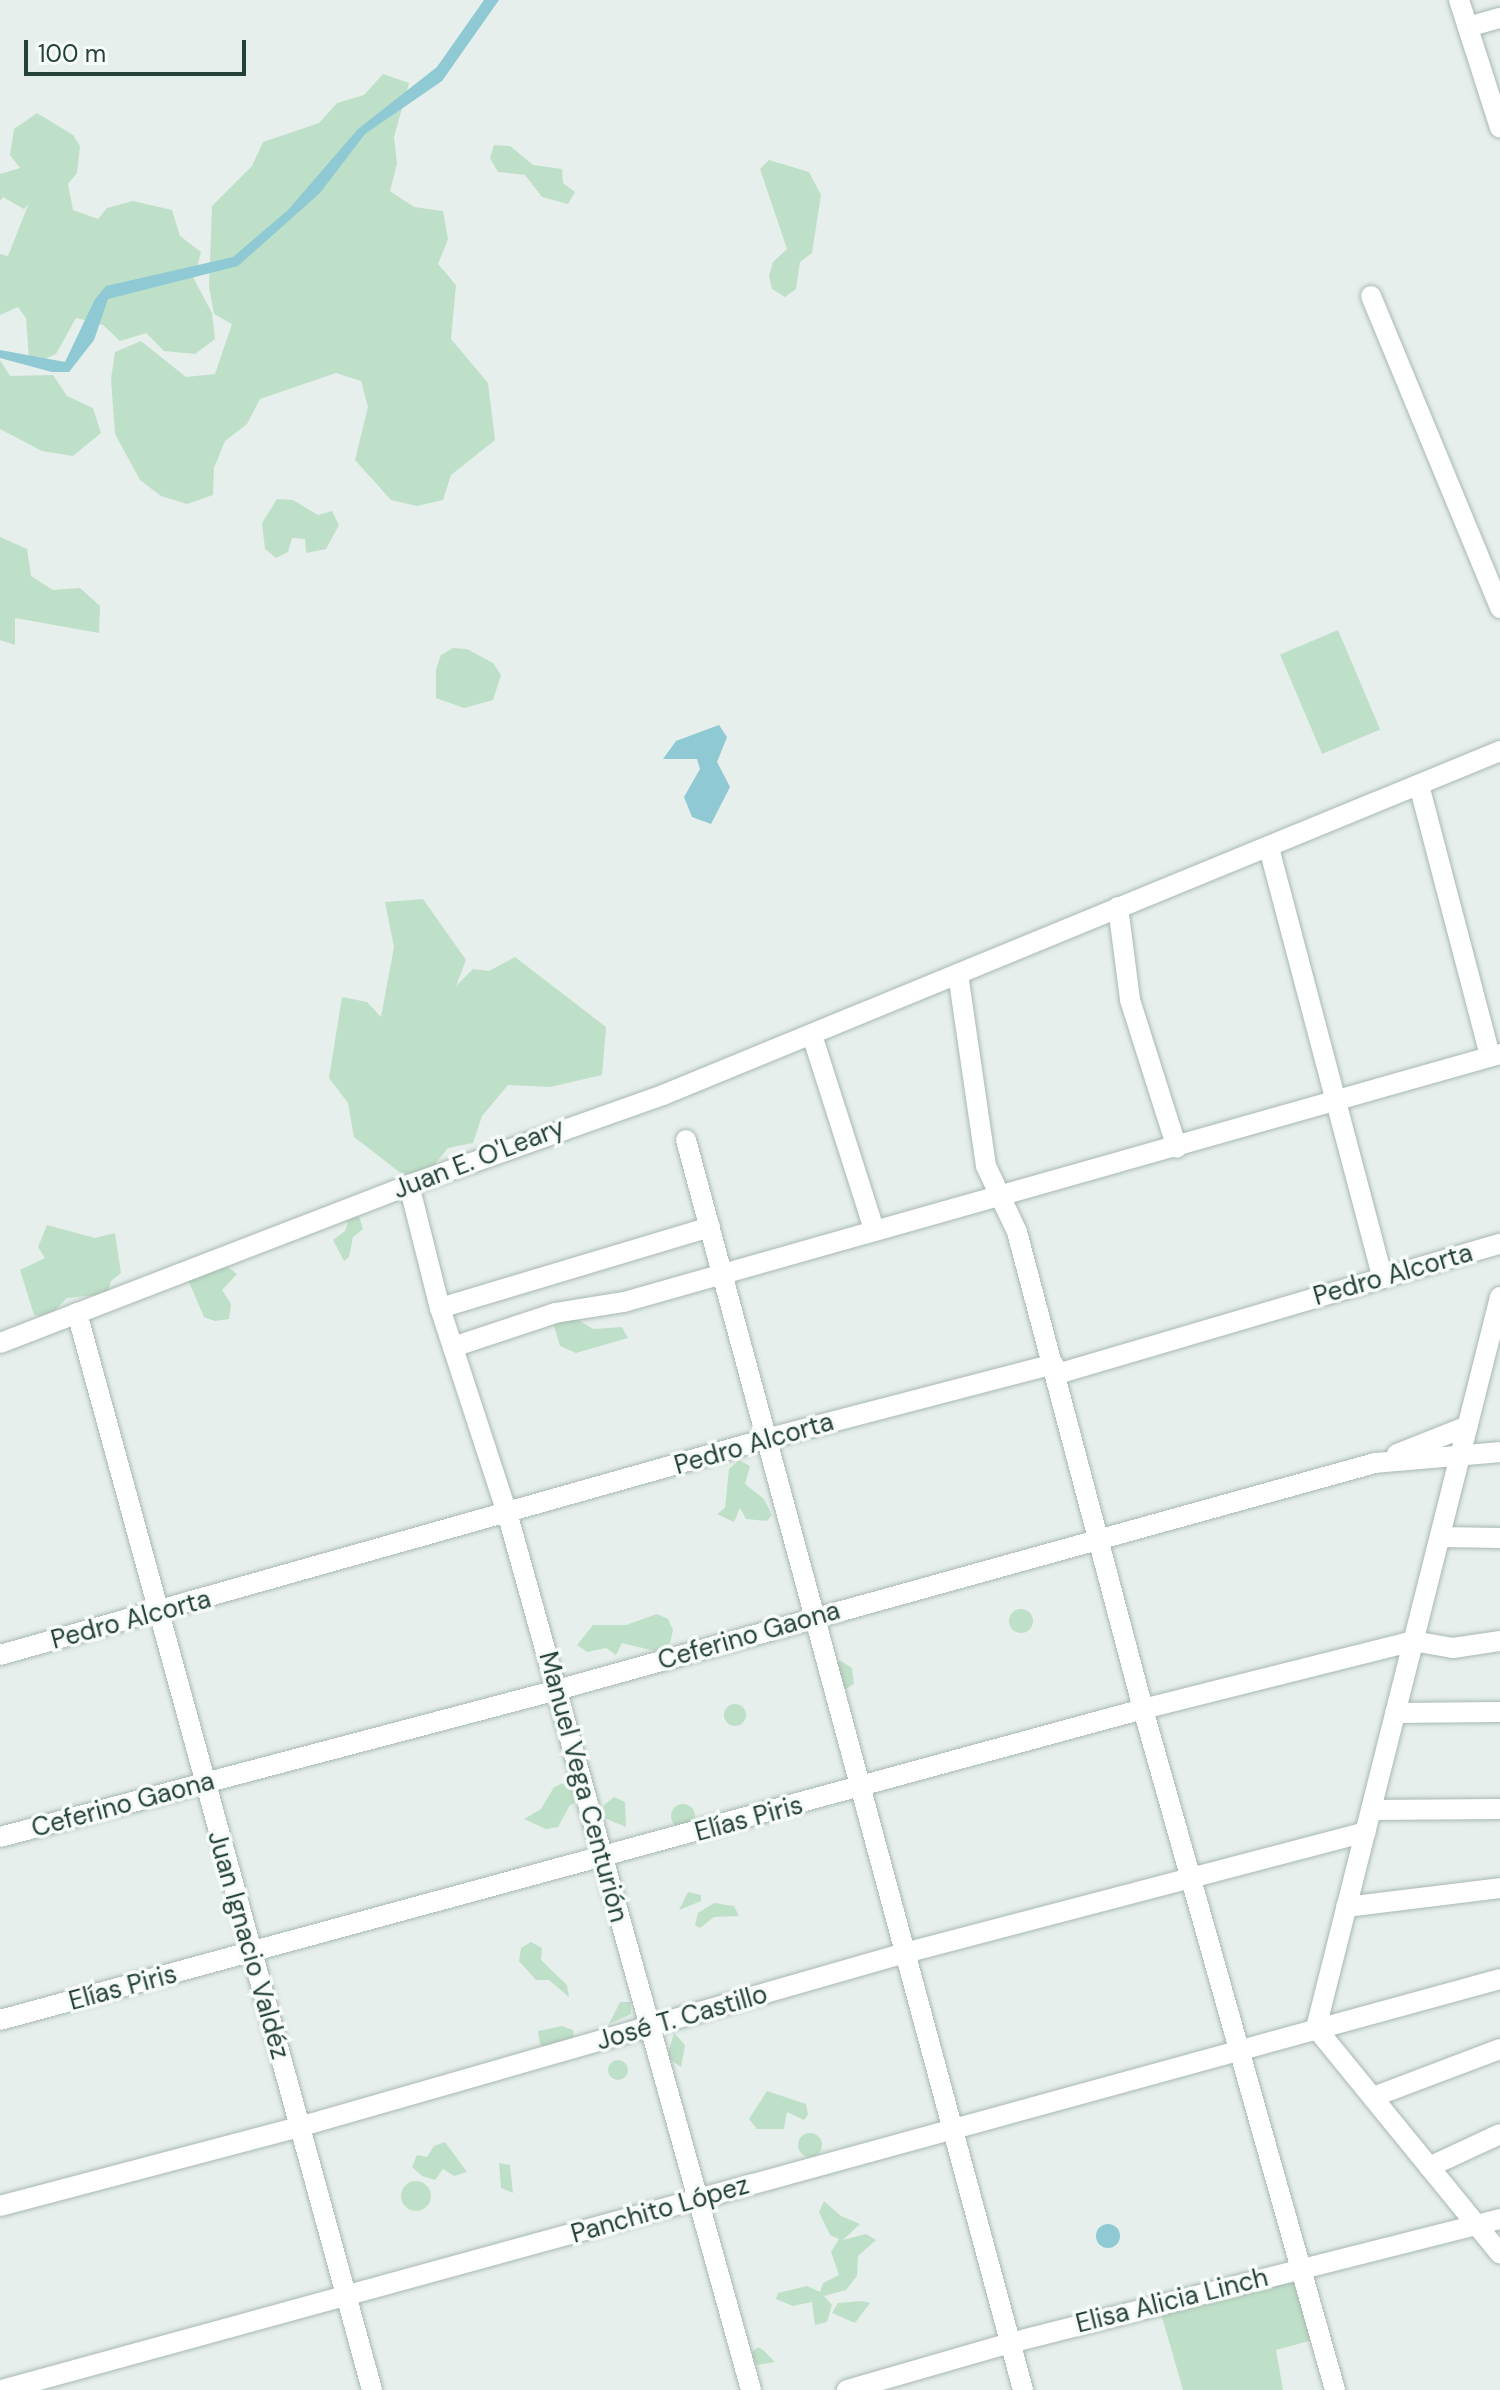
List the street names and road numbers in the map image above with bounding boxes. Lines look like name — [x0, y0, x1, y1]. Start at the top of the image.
street label: Juan E. O'Leary — [389, 1112, 569, 1206]
street label: Pedro Alcorta — [1310, 1237, 1476, 1313]
street label: Pedro Alcorta — [671, 1406, 837, 1482]
street label: Pedro Alcorta — [48, 1584, 214, 1656]
street label: Ceferino Gaona — [654, 1595, 844, 1677]
street label: Manuel Vega Centurión — [532, 1648, 634, 1926]
street label: Ceferino Gaona — [28, 1766, 218, 1844]
street label: Elías Piris — [692, 1790, 806, 1848]
street label: Juan Ignacio Valdéz — [200, 1827, 296, 2063]
street label: Elías Piris — [66, 1959, 180, 2017]
street label: José T. Castillo — [593, 1979, 771, 2057]
street label: Panchito López — [568, 2170, 752, 2250]
street label: Elisa Alicia Linch — [1073, 2262, 1271, 2340]

